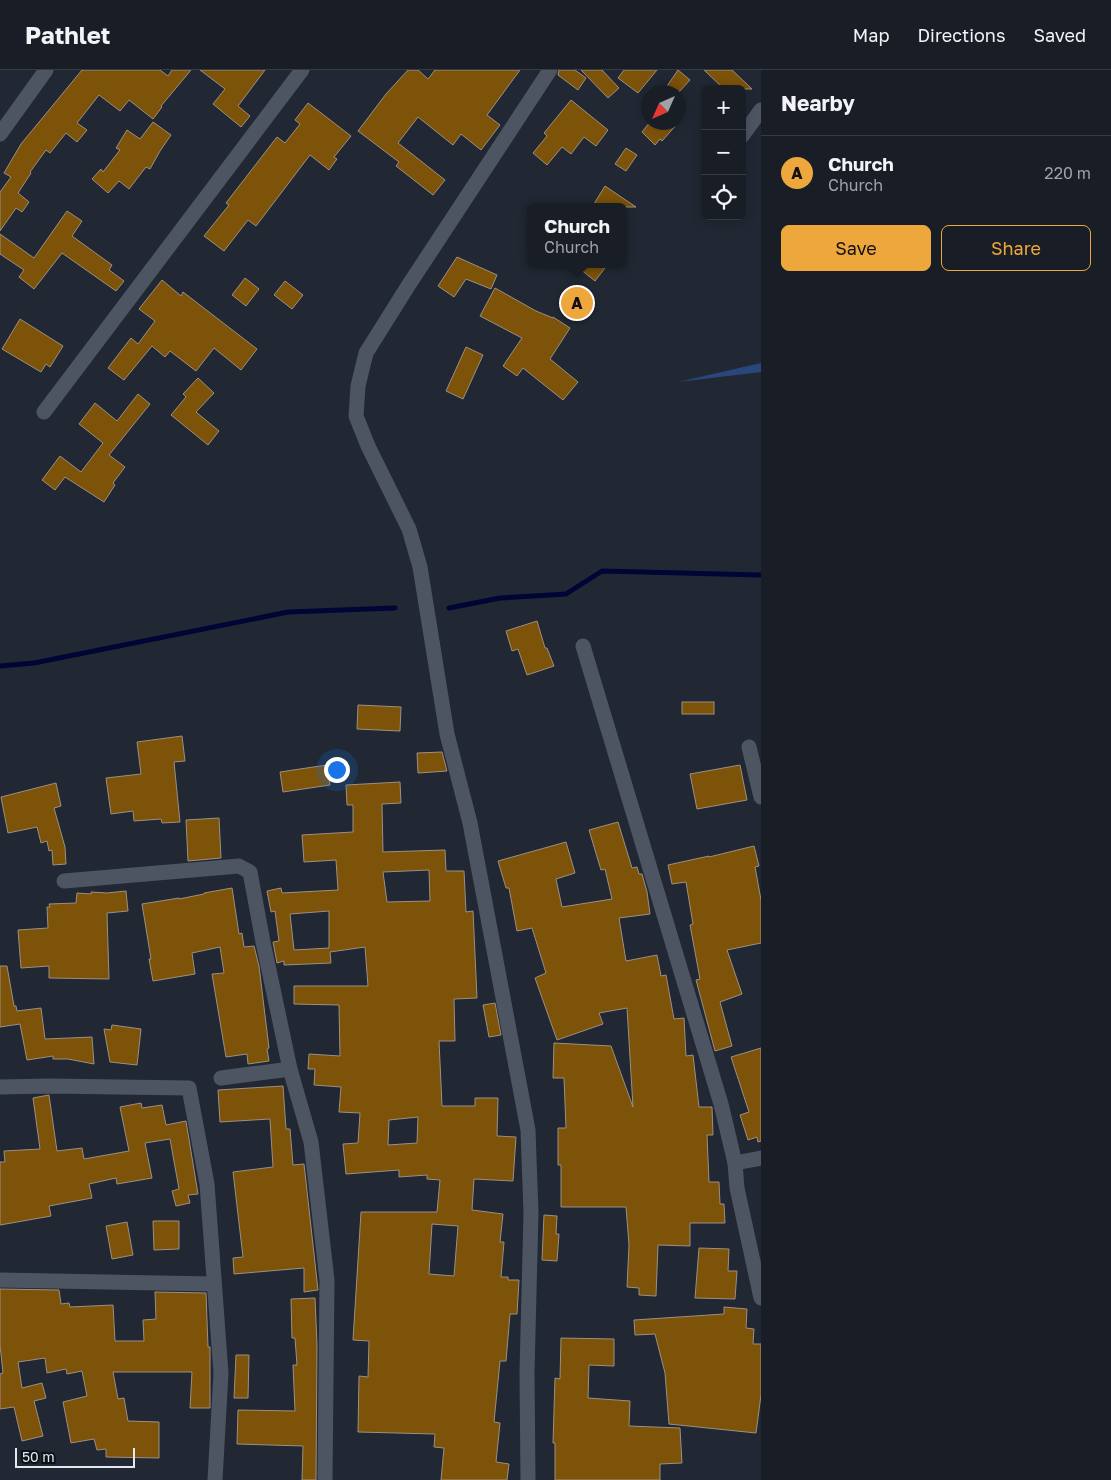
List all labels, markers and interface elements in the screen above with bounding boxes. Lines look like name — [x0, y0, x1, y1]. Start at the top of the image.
text: Pathlet — [25, 20, 110, 49]
text: Map — [853, 24, 889, 46]
text: Directions — [917, 24, 1005, 46]
text: Saved — [1033, 24, 1086, 46]
north arrow — [641, 85, 686, 130]
map controls — [701, 85, 746, 220]
button: + — [701, 85, 746, 130]
text: Nearby — [781, 90, 855, 116]
button: − — [701, 130, 746, 175]
text: Church — [828, 152, 894, 175]
text: A — [791, 163, 803, 183]
text: 220 m — [1044, 163, 1091, 183]
button: locate — [701, 175, 746, 220]
text: Church — [828, 175, 883, 195]
popup — [527, 203, 627, 268]
text: Church — [544, 214, 610, 237]
button: Save — [781, 225, 931, 271]
button: Share — [941, 225, 1091, 271]
text: Church — [544, 237, 599, 257]
pin: A — [561, 284, 593, 322]
your location — [324, 757, 350, 783]
scale bar — [15, 1445, 135, 1468]
text: 50 m — [22, 1448, 55, 1465]

